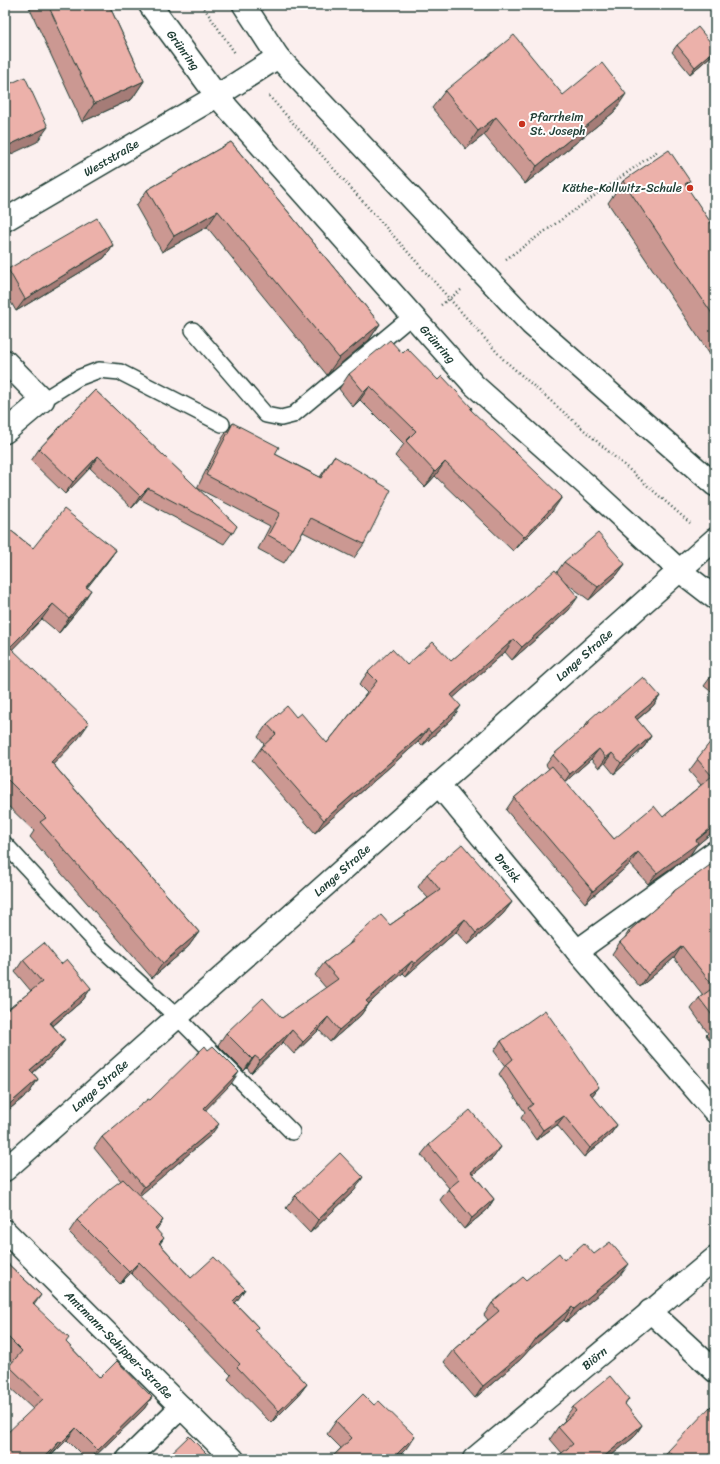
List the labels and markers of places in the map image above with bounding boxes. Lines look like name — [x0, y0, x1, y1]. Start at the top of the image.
place label: Pfarrheim St. Joseph — [530, 106, 586, 142]
marker: Pfarrheim St. Joseph — [517, 119, 527, 129]
place label: Käthe-Kollwitz-Schule — [562, 177, 682, 199]
marker: Käthe-Kollwitz-Schule — [685, 183, 695, 193]

